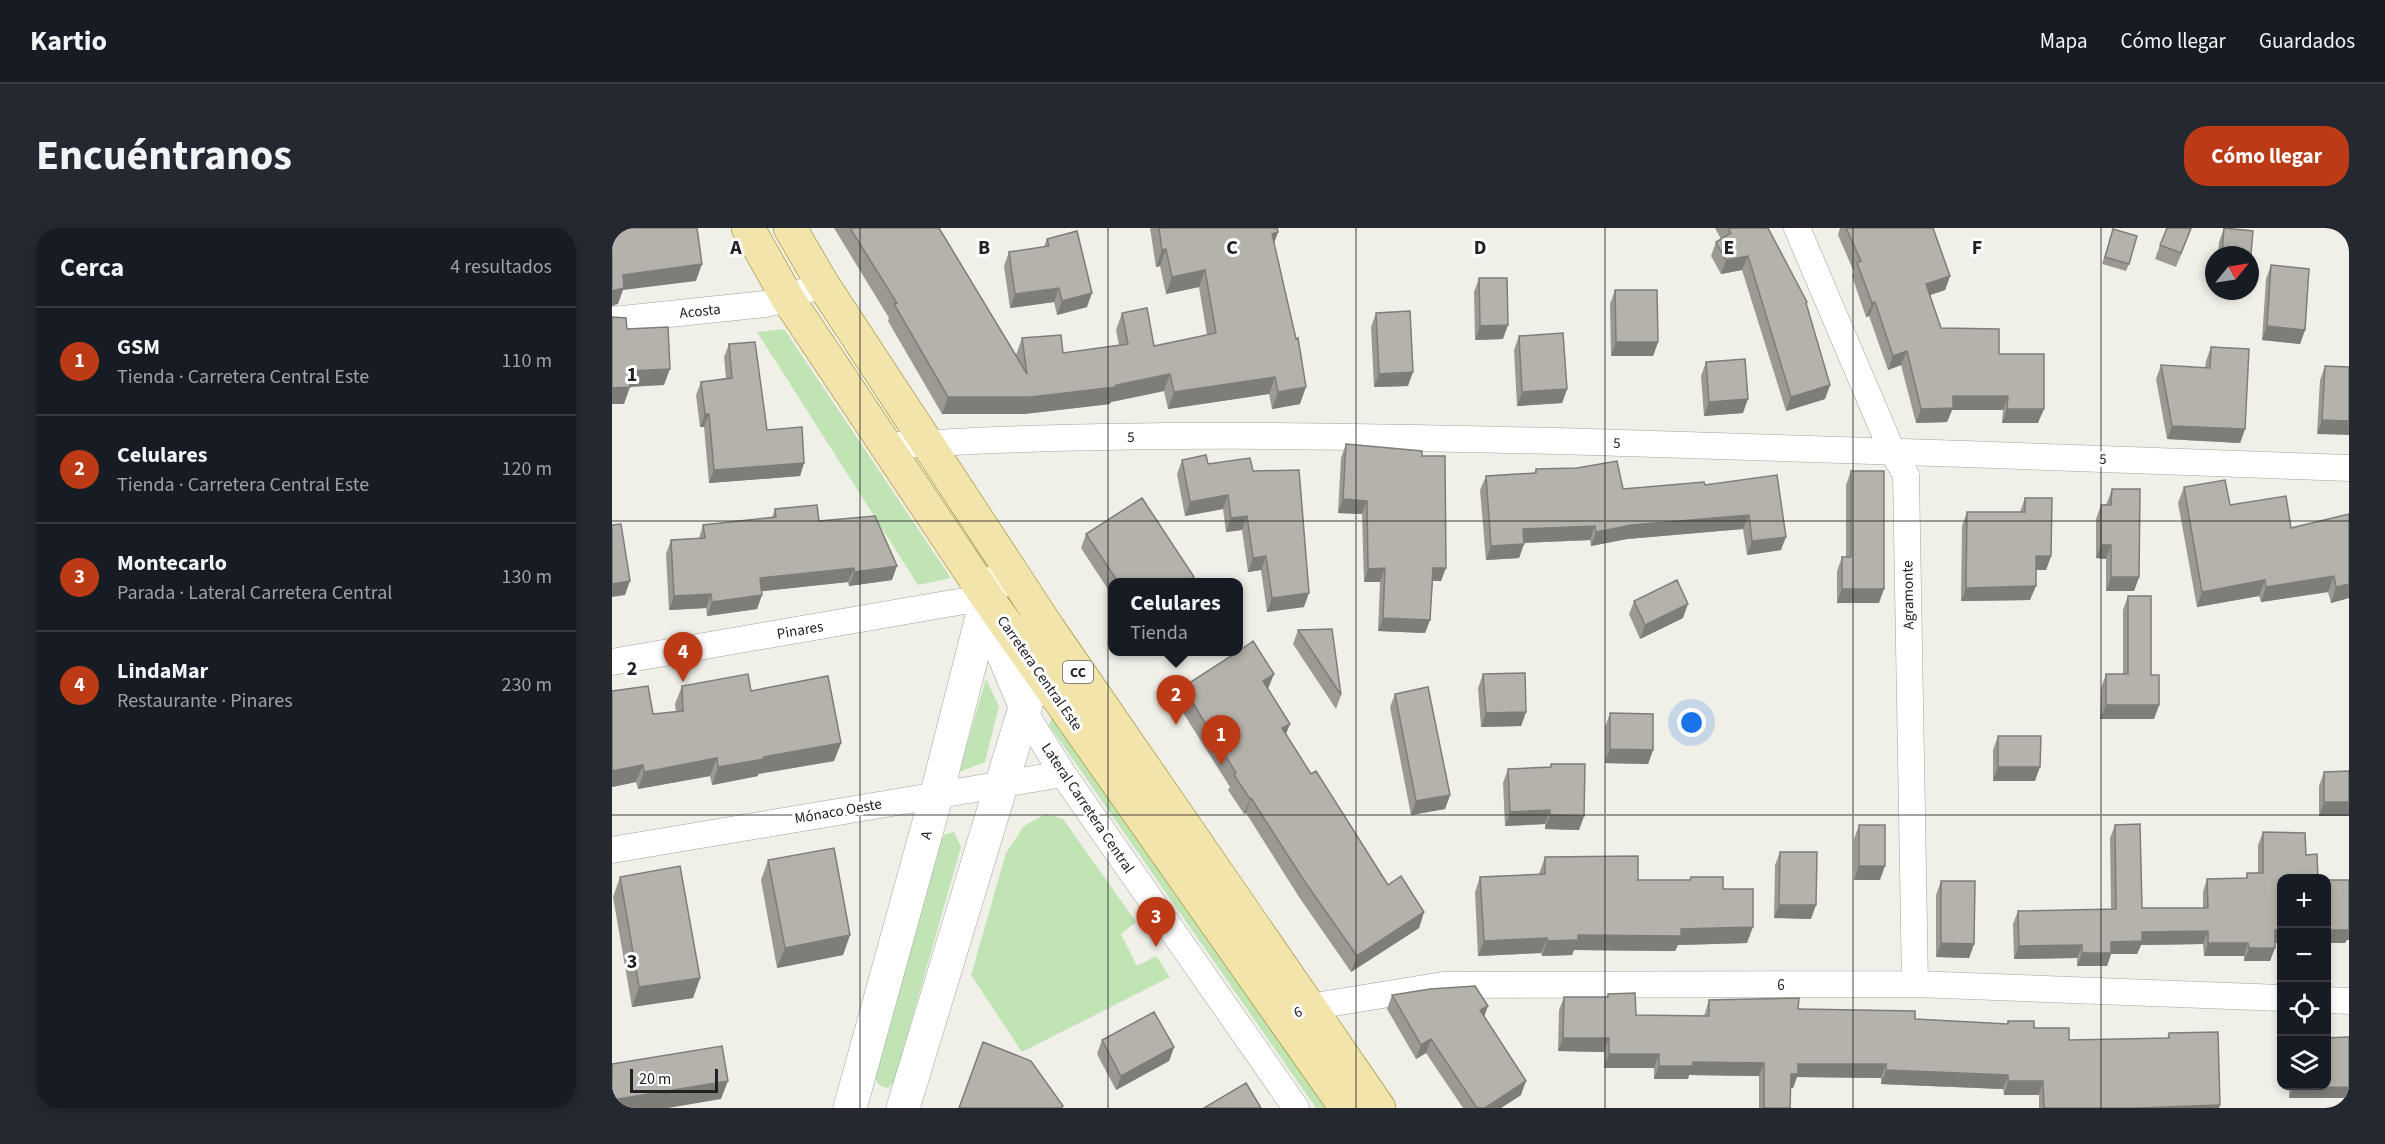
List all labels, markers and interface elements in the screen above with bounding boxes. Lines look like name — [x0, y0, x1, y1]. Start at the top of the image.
text: Kartio — [30, 21, 107, 61]
text: Mapa — [2040, 26, 2088, 56]
text: Cómo llegar — [2121, 26, 2226, 56]
text: Guardados — [2259, 26, 2355, 56]
text: Encuéntranos — [36, 126, 292, 186]
button: Cómo llegar — [2184, 126, 2349, 186]
text: A — [729, 234, 742, 262]
text: B — [978, 234, 990, 262]
text: C — [1226, 234, 1238, 262]
text: D — [1474, 234, 1486, 262]
text: E — [1724, 234, 1734, 262]
text: F — [1972, 234, 1982, 262]
north arrow — [2205, 246, 2259, 300]
text: Cerca — [60, 249, 124, 286]
text: 4 resultados — [450, 253, 552, 281]
street label: Acosta — [679, 299, 722, 324]
text: GSM — [117, 331, 160, 363]
text: 1 — [74, 347, 85, 375]
text: 110 m — [502, 347, 552, 375]
text: 1 — [627, 361, 637, 389]
text: Tienda · Carretera Central Este — [117, 363, 369, 391]
street label: 5 — [1127, 427, 1135, 448]
street label: 5 — [1613, 433, 1621, 454]
text: Celulares — [117, 439, 208, 471]
street label: 5 — [2099, 449, 2107, 470]
text: 2 — [74, 455, 85, 483]
text: 120 m — [502, 455, 552, 483]
text: Tienda · Carretera Central Este — [117, 471, 369, 499]
text: Montecarlo — [117, 547, 227, 579]
street label: Agramonte — [1897, 560, 1920, 630]
text: 3 — [74, 563, 85, 591]
text: 130 m — [502, 563, 552, 591]
popup — [1108, 578, 1243, 656]
text: Parada · Lateral Carretera Central — [117, 579, 392, 607]
text: Celulares — [1130, 587, 1221, 619]
street label: Carretera Central Este — [992, 612, 1087, 735]
street label: Pinares — [775, 616, 825, 645]
text: Tienda — [1130, 619, 1188, 647]
pin: 4 — [664, 632, 702, 682]
text: LindaMar — [117, 655, 208, 687]
text: 2 — [627, 655, 637, 683]
road number: CC — [1063, 661, 1093, 683]
text: 4 — [74, 671, 85, 699]
text: 230 m — [502, 671, 552, 699]
pin: 2 — [1156, 676, 1196, 725]
text: Restaurante · Pinares — [117, 687, 293, 715]
your location — [1677, 708, 1706, 737]
pin: 1 — [1202, 716, 1240, 765]
street label: Lateral Carretera Central — [1036, 739, 1139, 878]
street label: Mónaco Oeste — [793, 793, 883, 829]
street label: A — [915, 828, 938, 842]
map controls — [2277, 874, 2331, 1090]
button: + — [2277, 874, 2331, 928]
pin: 3 — [1136, 898, 1176, 947]
button: − — [2277, 928, 2331, 982]
text: 3 — [627, 948, 637, 976]
street label: 6 — [1777, 975, 1785, 996]
button: locate — [2277, 982, 2331, 1036]
street label: 6 — [1291, 1001, 1306, 1024]
button: layers — [2277, 1036, 2331, 1090]
scale bar — [630, 1066, 718, 1094]
text: 20 m — [639, 1068, 671, 1090]

